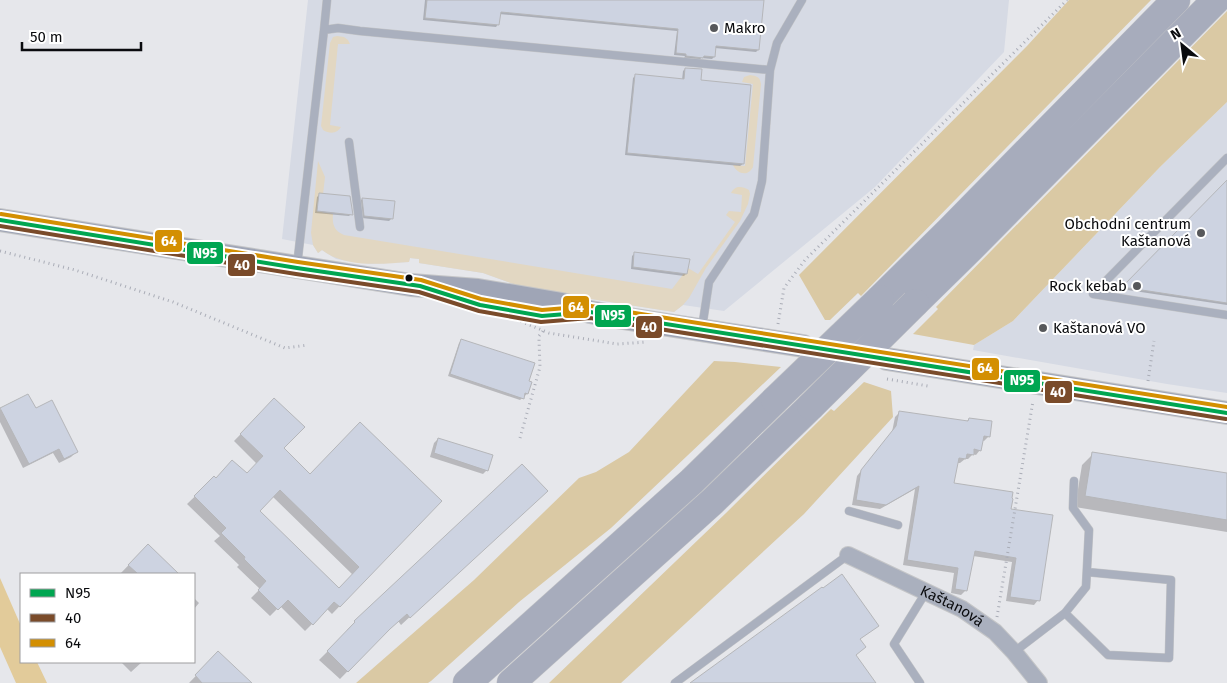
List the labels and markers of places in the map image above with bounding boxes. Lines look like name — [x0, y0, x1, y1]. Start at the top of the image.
place label: Makro — [724, 19, 766, 37]
marker: Makro — [708, 22, 720, 34]
place label: Obchodní centrum Kaštanová — [1064, 215, 1191, 250]
marker: Obchodní centrum Kaštanová — [1195, 227, 1207, 239]
unlabelled marker — [404, 273, 414, 283]
place label: Rock kebab — [1049, 277, 1127, 295]
marker: Rock kebab — [1131, 280, 1143, 292]
place label: Kaštanová VO — [1053, 319, 1146, 337]
marker: Kaštanová VO — [1037, 322, 1049, 334]

